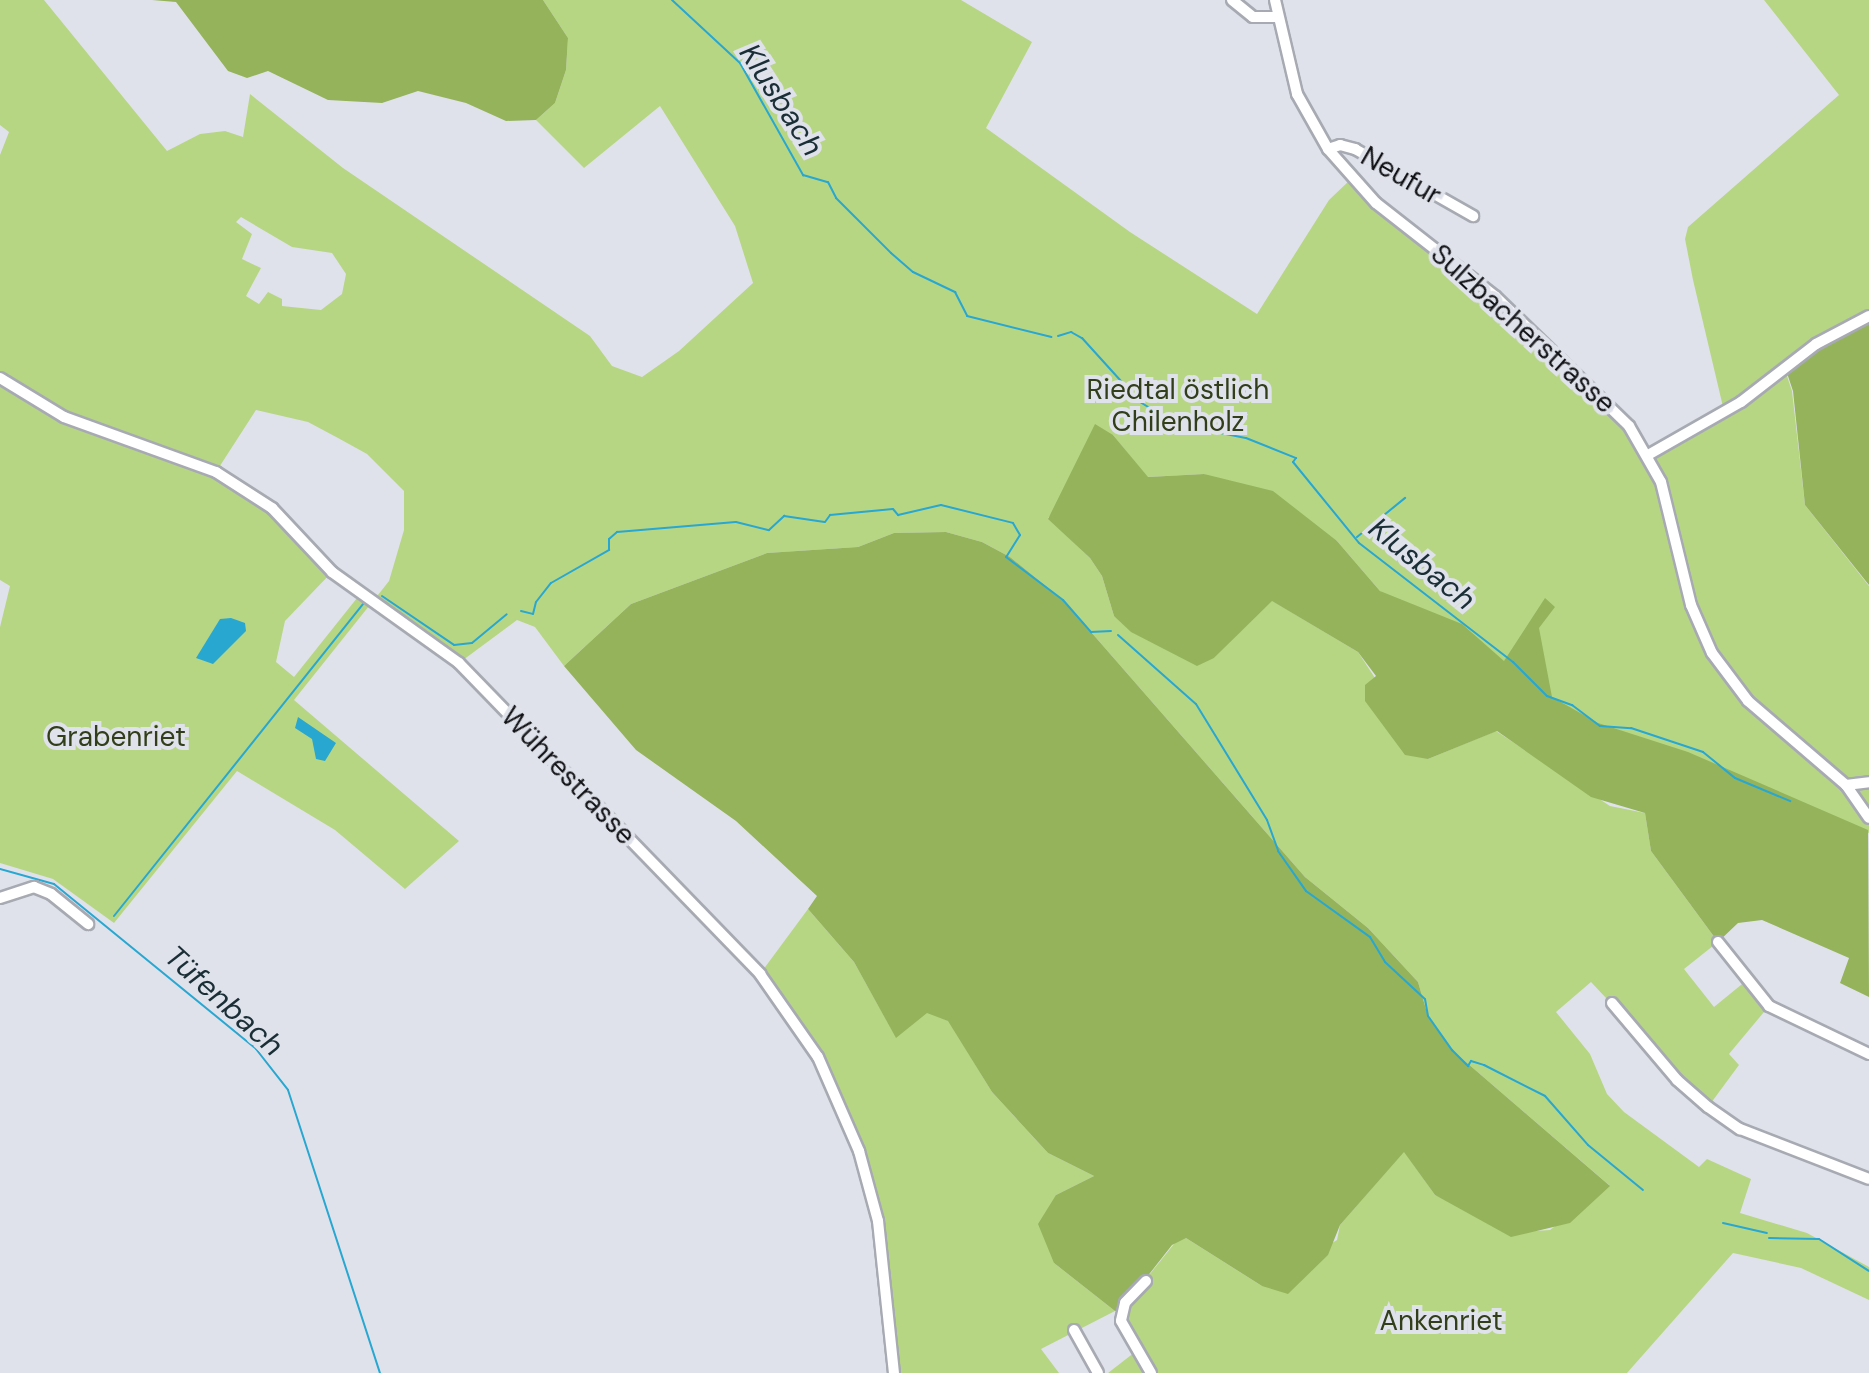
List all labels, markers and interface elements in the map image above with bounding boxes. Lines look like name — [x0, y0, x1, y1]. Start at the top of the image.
water label: Klusbach — [731, 37, 831, 163]
street label: Neufur — [1355, 140, 1447, 212]
street label: Sulzbacherstrasse — [1424, 237, 1622, 421]
park label: Riedtal östlich Chilenholz — [1087, 373, 1269, 439]
water label: Klusbach — [1362, 510, 1482, 618]
street label: Wührestrasse — [494, 700, 642, 852]
park label: Grabenriet — [46, 720, 186, 754]
water label: Tüfenbach — [157, 938, 291, 1064]
park label: Ankenriet — [1379, 1304, 1503, 1338]

